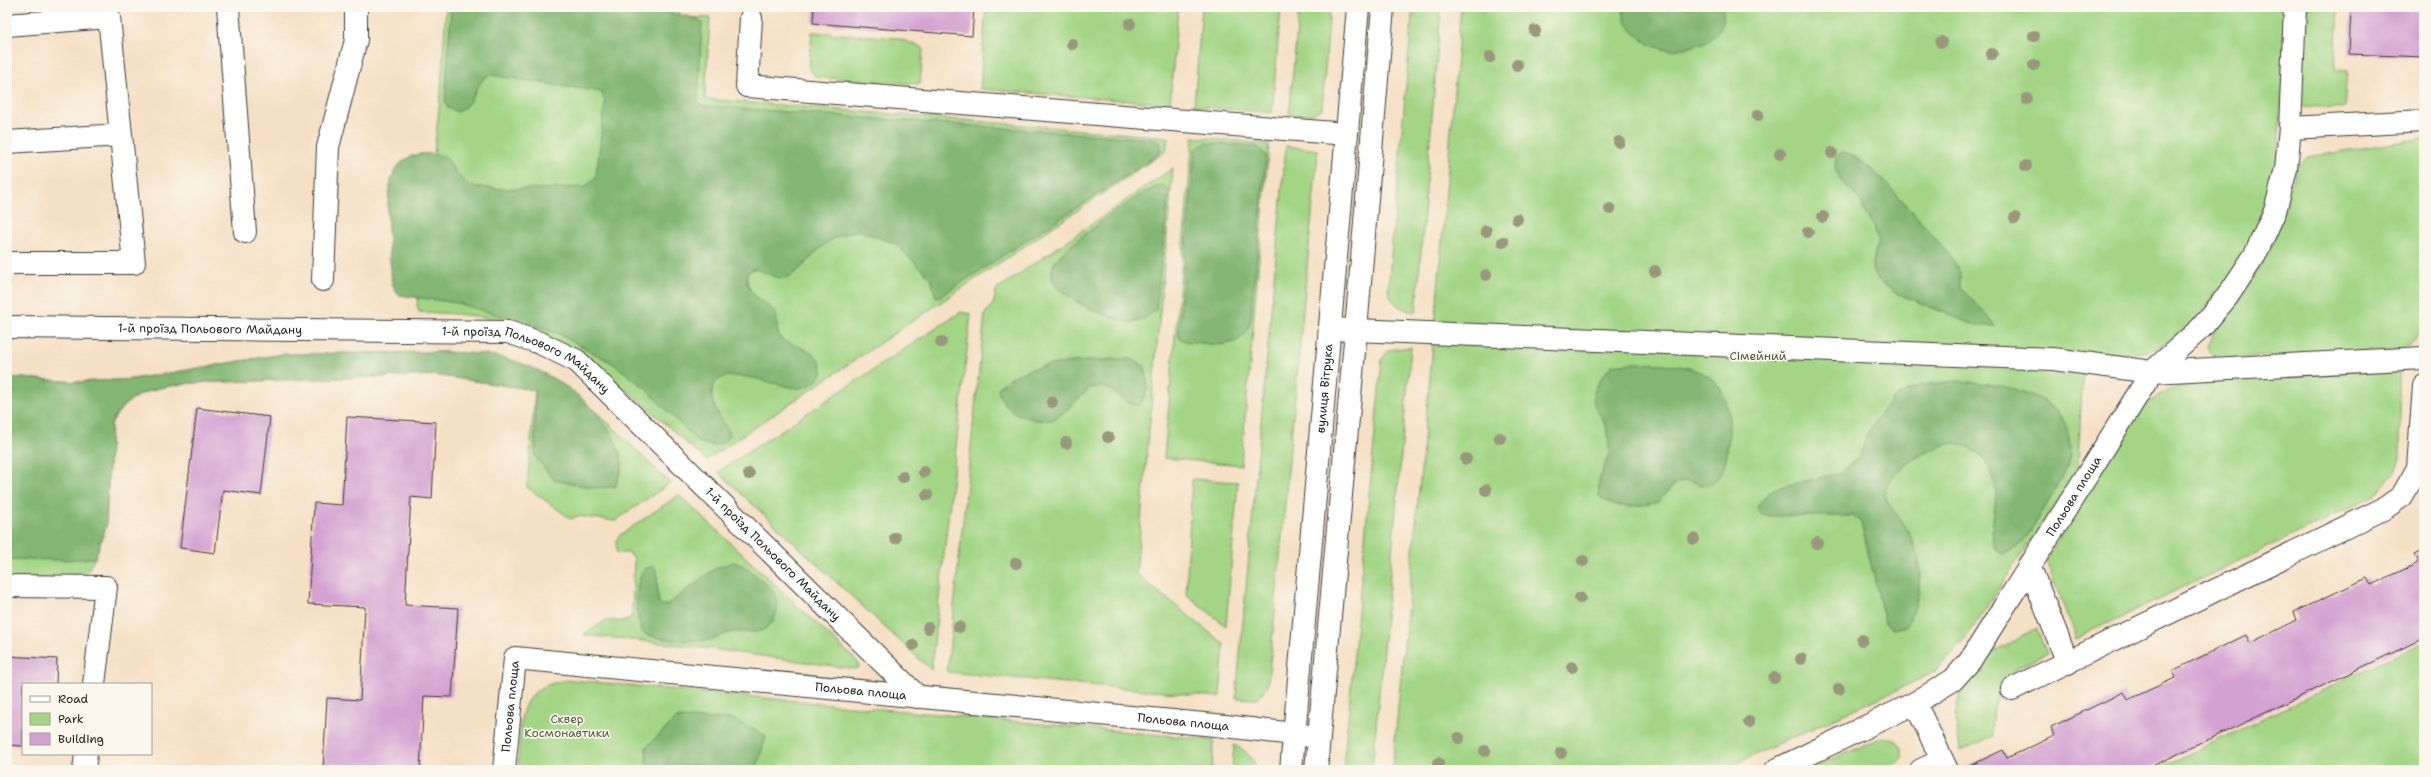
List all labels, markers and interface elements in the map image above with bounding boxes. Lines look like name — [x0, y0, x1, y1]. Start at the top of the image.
street label: 1-й проїзд Польового Майдану — [118, 320, 302, 338]
street label: 1-й проїзд Польового Майдану — [442, 323, 613, 397]
street label: вулиця Вітрука — [1313, 343, 1336, 434]
park label: Сімейний — [1730, 348, 1787, 364]
street label: Польова площа — [2043, 453, 2105, 539]
street label: 1-й проїзд Польового Майдану — [702, 484, 844, 624]
street label: Польова площа — [498, 659, 523, 753]
street label: Польова площа — [814, 679, 908, 704]
legend — [22, 683, 152, 755]
text: Road — [58, 691, 89, 707]
street label: Польова площа — [1137, 710, 1231, 734]
text: Park — [58, 711, 84, 727]
park label: Сквер Космонавтики — [524, 711, 610, 741]
text: Building — [58, 731, 104, 747]

